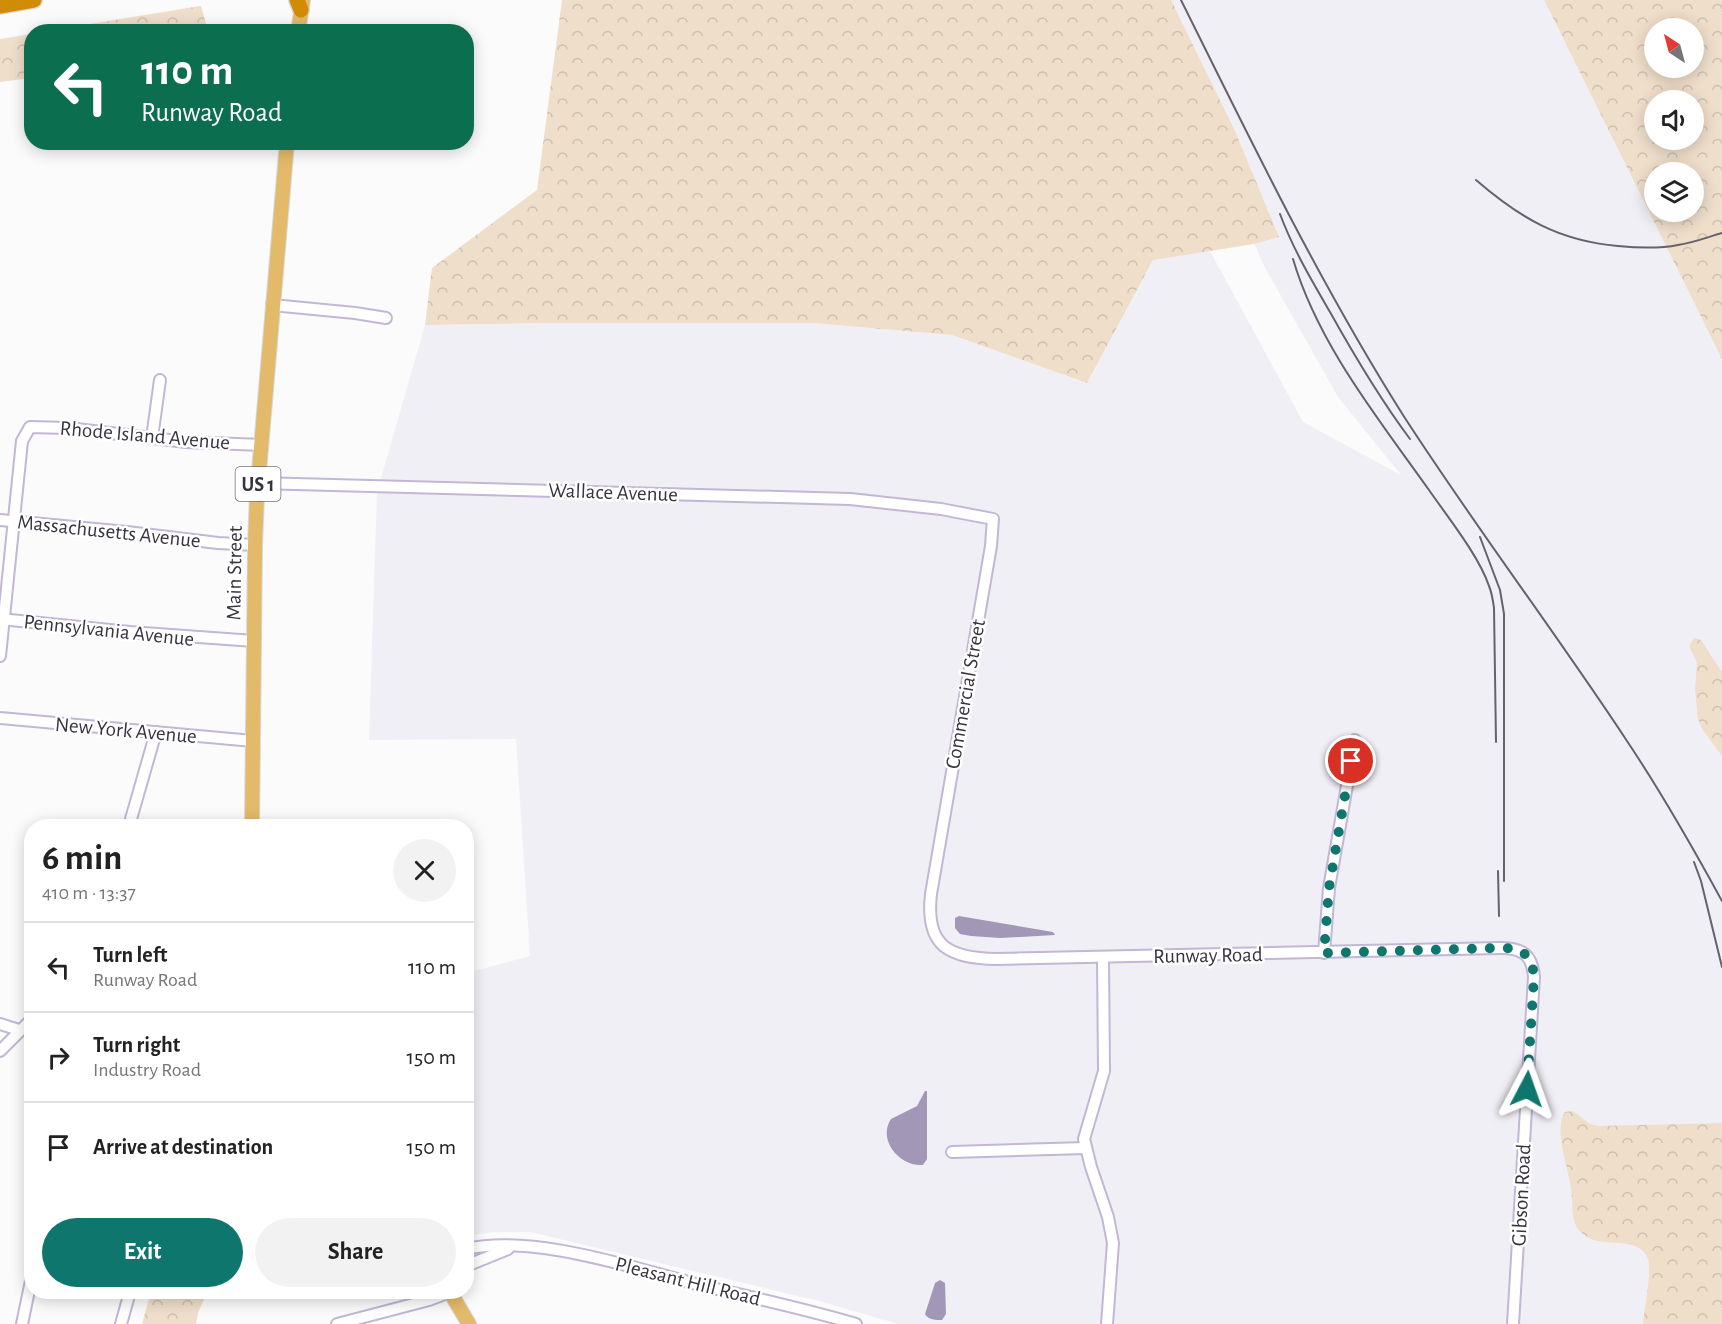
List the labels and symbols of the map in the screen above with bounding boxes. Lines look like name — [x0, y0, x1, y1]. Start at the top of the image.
north arrow — [1644, 18, 1704, 78]
street label: Rhode Island Avenue — [59, 418, 231, 453]
road number: US 1 — [236, 467, 280, 501]
street label: Wallace Avenue — [548, 480, 678, 505]
street label: Massachusetts Avenue — [16, 511, 202, 552]
street label: Main Street — [223, 525, 246, 621]
street label: Pennsylvania Avenue — [23, 611, 195, 650]
street label: Commercial Street — [942, 617, 989, 770]
street label: New York Avenue — [54, 714, 198, 747]
pin — [1325, 735, 1376, 786]
street label: Runway Road — [1153, 944, 1263, 967]
position arrow — [1495, 1057, 1559, 1121]
street label: Gibson Road — [1508, 1143, 1535, 1247]
street label: Pleasant Hill Road — [613, 1253, 763, 1310]

